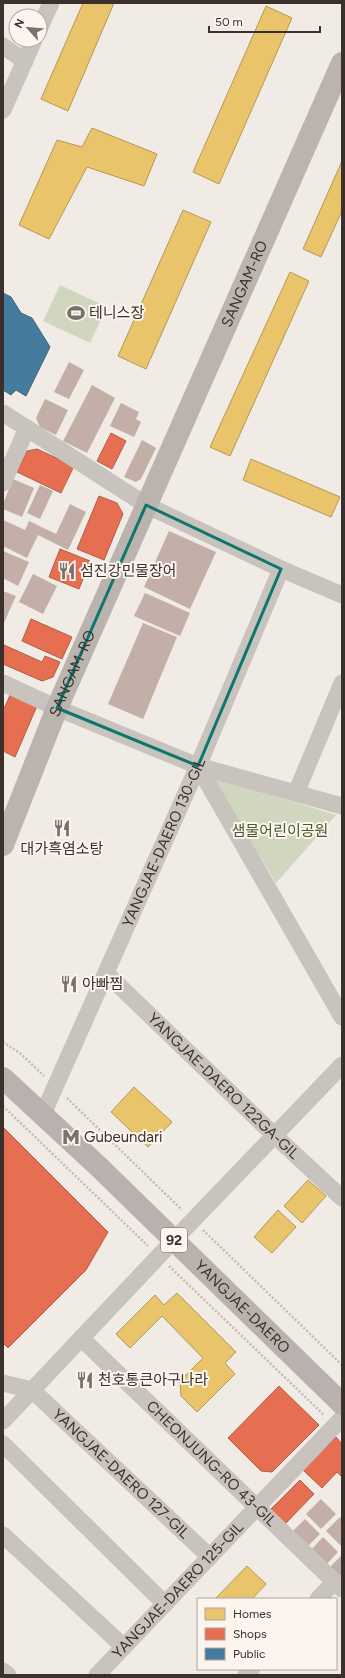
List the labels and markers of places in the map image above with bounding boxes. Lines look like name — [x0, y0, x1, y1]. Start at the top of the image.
sports icon: 테니스장 — [66, 303, 86, 323]
place label: 테니스장 — [89, 304, 144, 322]
restaurant icon: 섬진강민물장어 — [57, 561, 77, 581]
place label: 섬진강민물장어 — [80, 562, 177, 580]
restaurant icon: 대가흑염소탕 — [52, 818, 72, 838]
place label: 대가흑염소탕 — [21, 840, 104, 858]
restaurant icon: 아빠찜 — [59, 974, 79, 994]
place label: 아빠찜 — [82, 975, 123, 993]
metro station icon: Gubeundari — [61, 1127, 81, 1147]
place label: Gubeundari — [84, 1128, 162, 1146]
restaurant icon: 천호통큰아구나라 — [75, 1370, 95, 1390]
place label: 천호통큰아구나라 — [98, 1371, 209, 1389]

